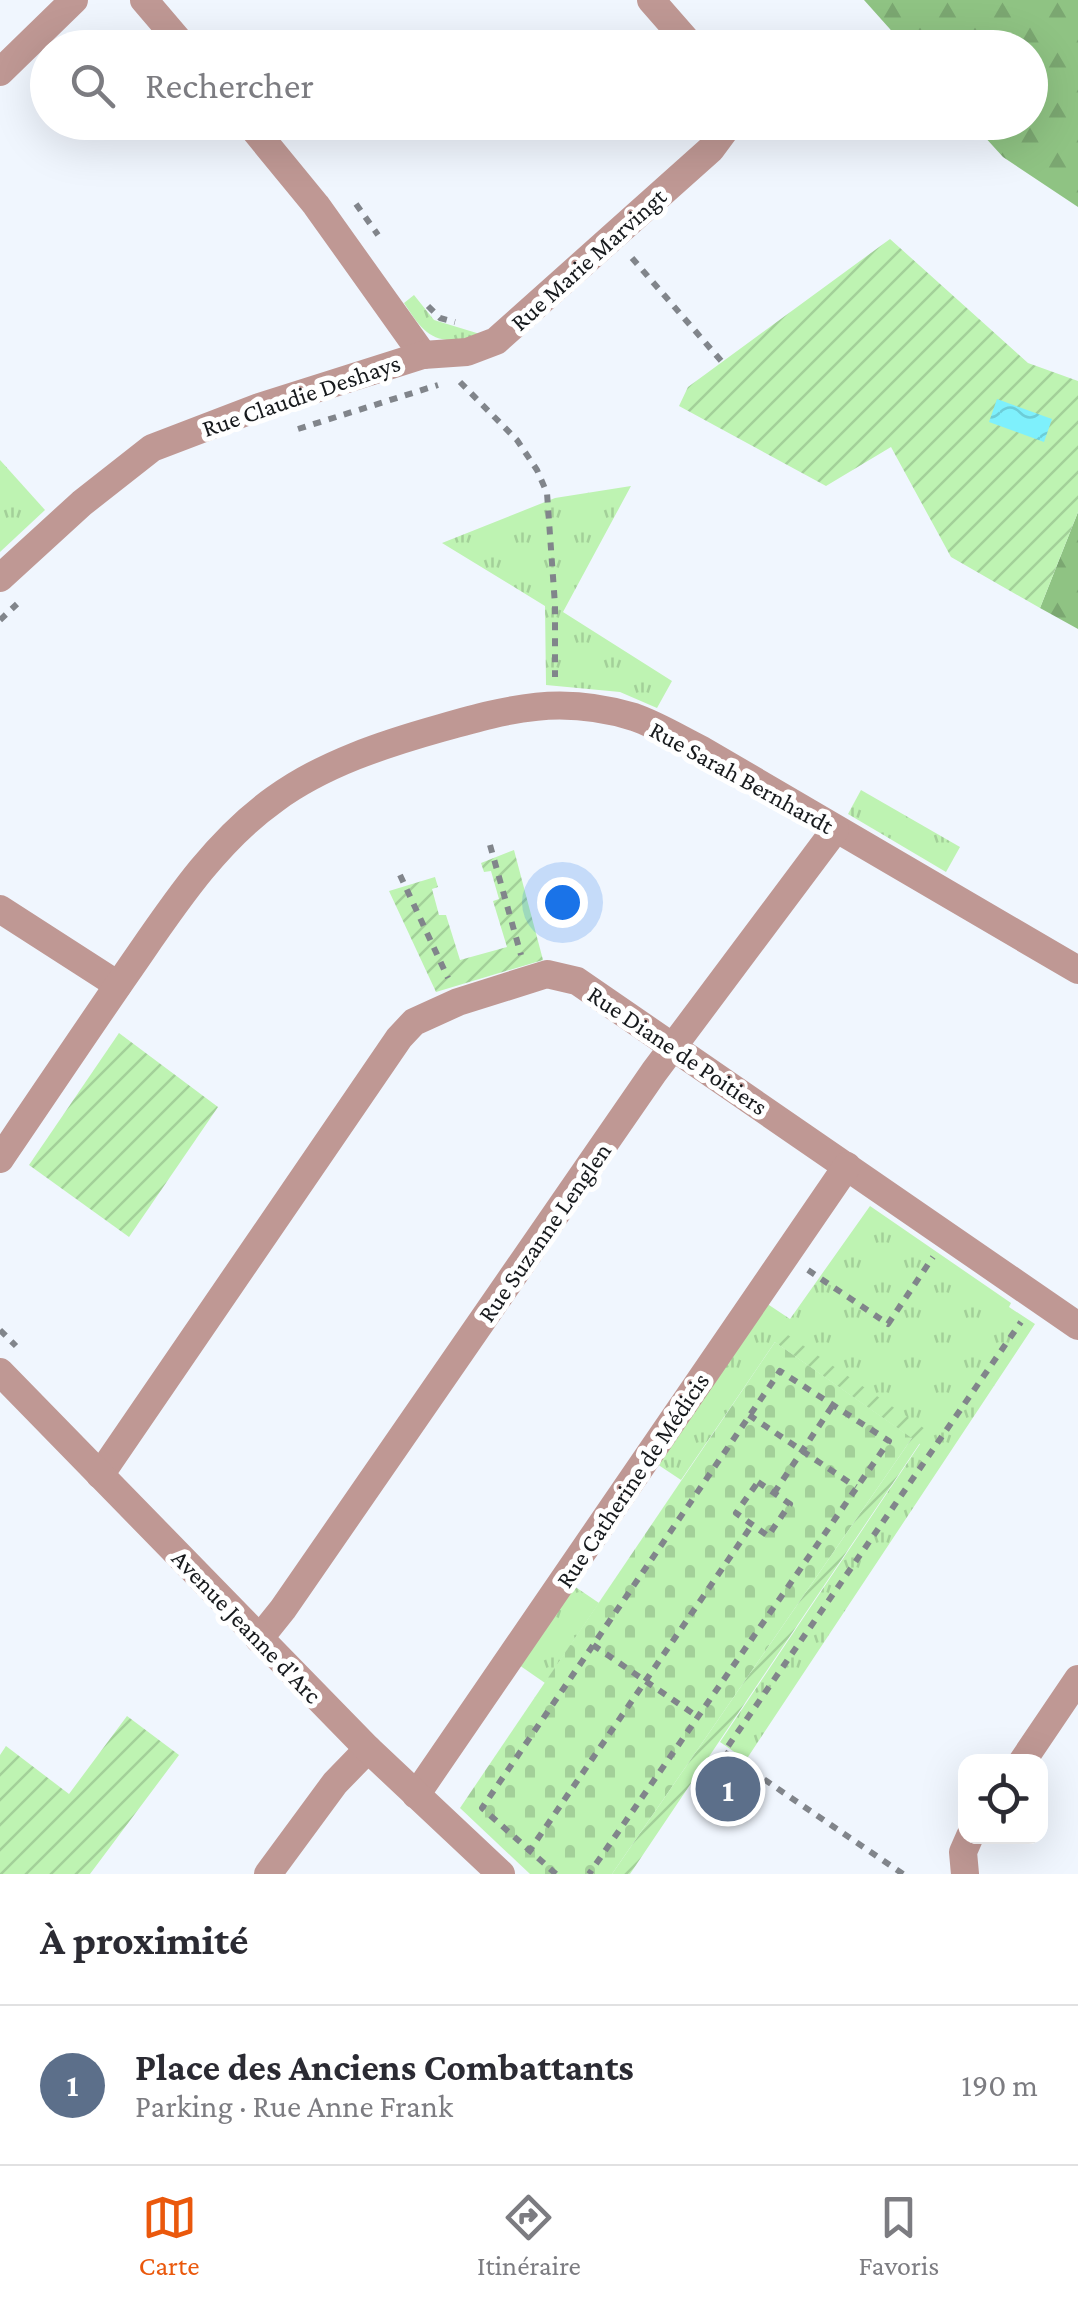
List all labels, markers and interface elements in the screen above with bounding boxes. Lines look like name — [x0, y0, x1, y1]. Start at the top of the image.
search box — [30, 30, 1048, 140]
icon: search — [65, 58, 120, 113]
text: Rechercher — [145, 64, 314, 106]
street label: Rue Marie Marvingt — [505, 182, 673, 337]
street label: Rue Claudie Deshays — [199, 349, 404, 443]
street label: Rue Sarah Bernhardt — [645, 716, 839, 839]
your location — [537, 877, 588, 928]
street label: Rue Diane de Poitiers — [583, 980, 773, 1120]
street label: Rue Suzanne Lenglen — [473, 1138, 617, 1327]
street label: Rue Catherine de Médicis — [551, 1368, 714, 1593]
street label: Avenue Jeanne d'Arc — [166, 1544, 327, 1710]
pin: 1 — [696, 1752, 760, 1826]
map controls — [958, 1754, 1048, 1844]
button: locate — [958, 1754, 1048, 1844]
text: À proximité — [40, 1916, 248, 1963]
text: Place des Anciens Combattants — [135, 2046, 634, 2088]
text: 1 — [67, 2067, 78, 2103]
text: 190 m — [961, 2067, 1038, 2103]
text: Parking · Rue Anne Frank — [135, 2088, 453, 2124]
tab: Carte — [139, 2190, 199, 2281]
tab: Itinéraire — [477, 2190, 581, 2281]
tab: Favoris — [858, 2190, 939, 2281]

